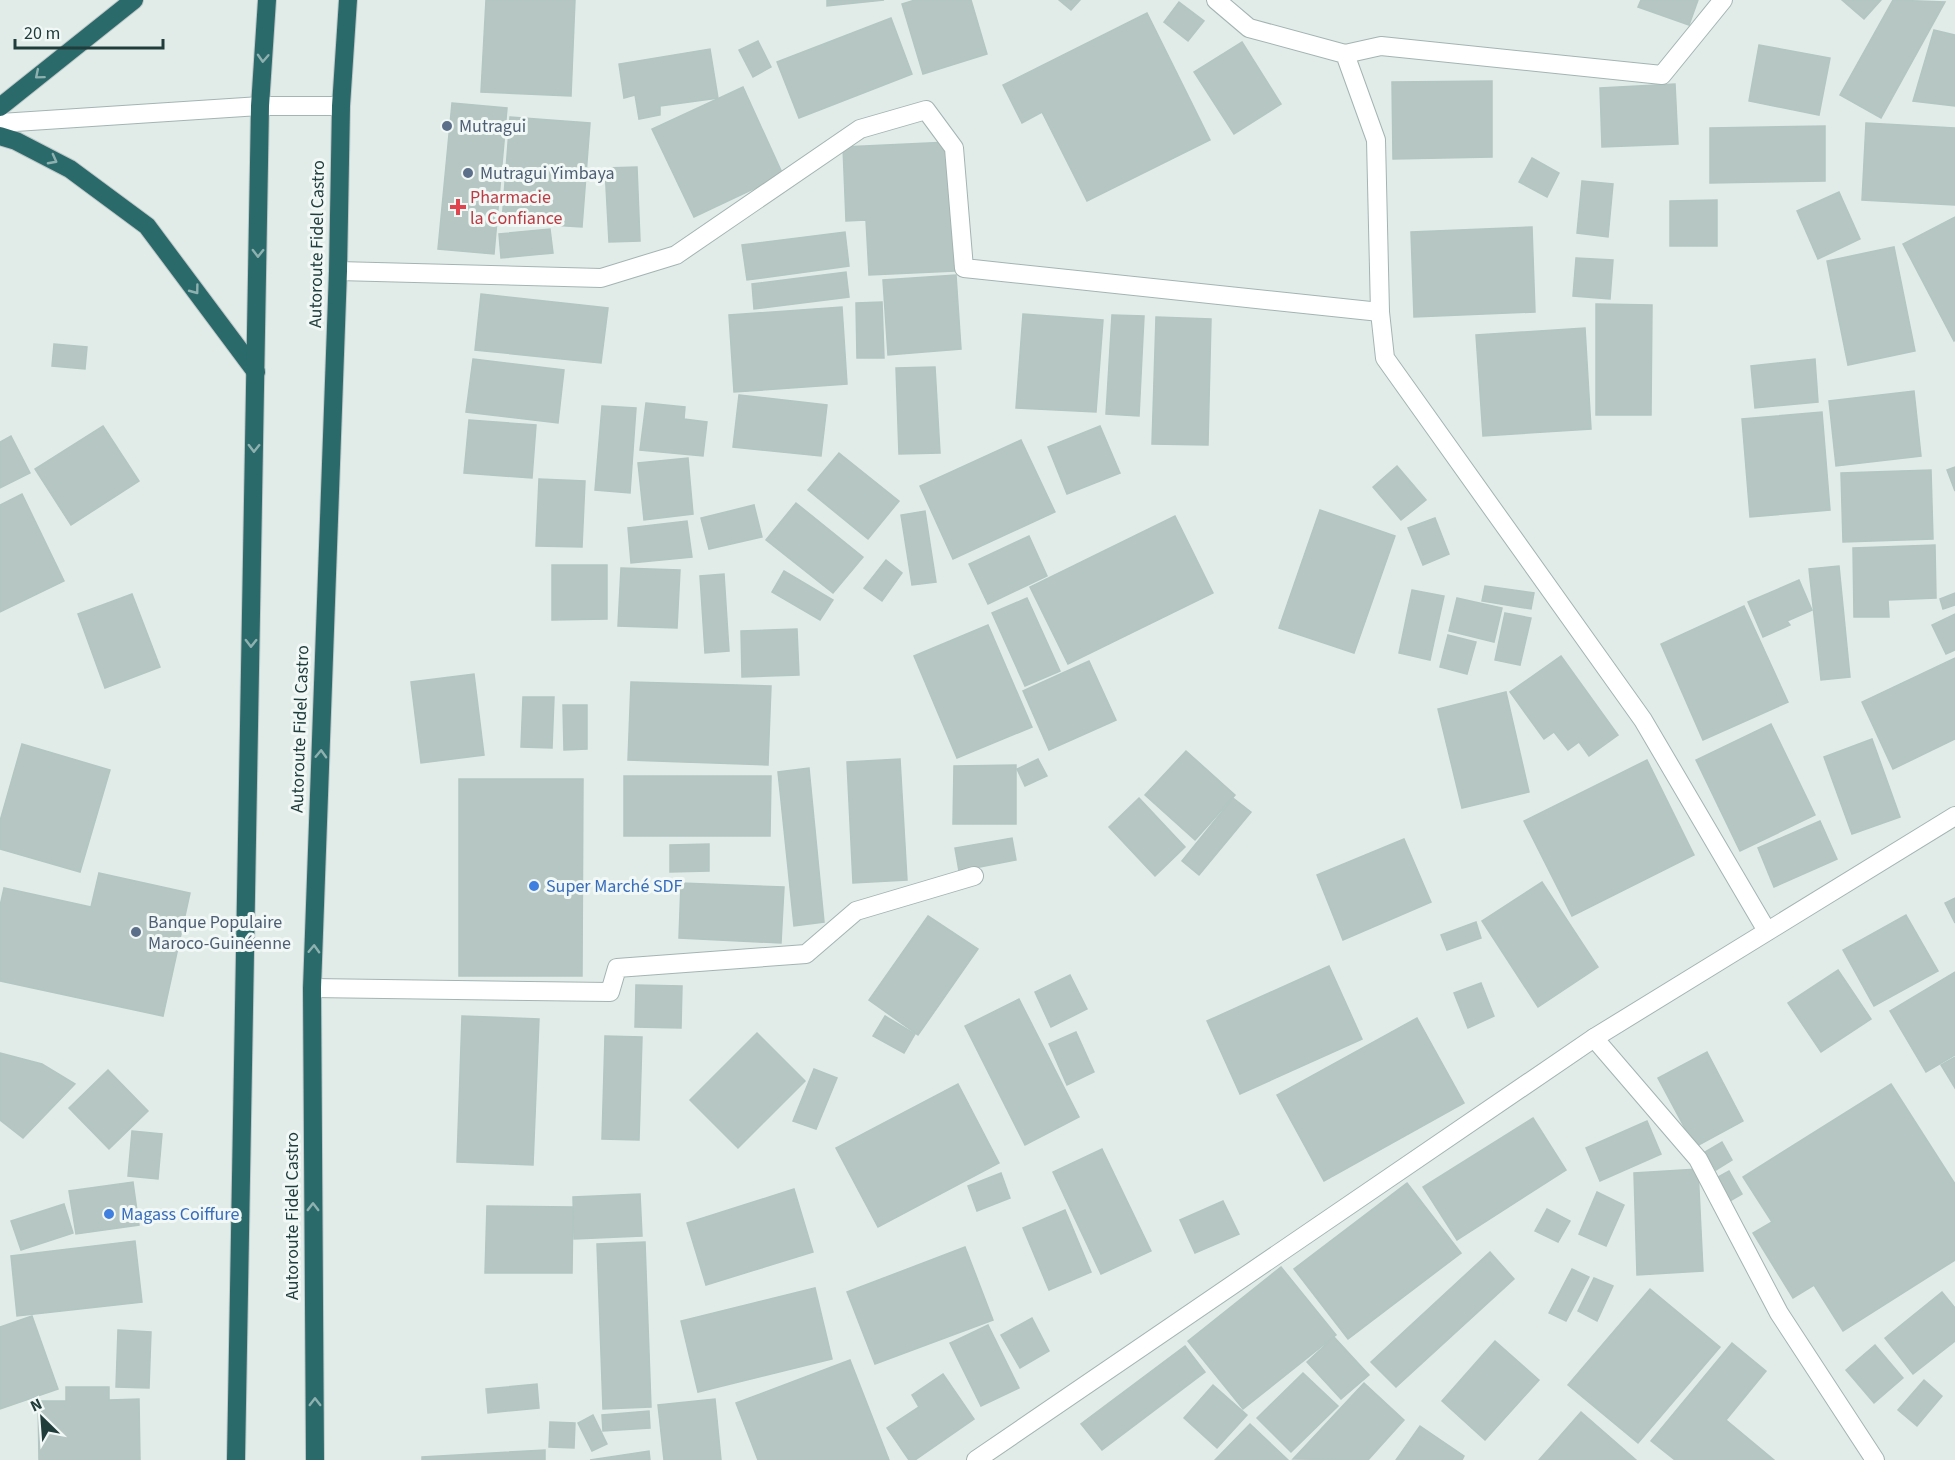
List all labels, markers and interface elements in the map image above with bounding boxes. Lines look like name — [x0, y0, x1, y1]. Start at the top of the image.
scale bar — [15, 12, 164, 50]
text: 20 m — [24, 21, 60, 46]
one-way arrow — [257, 54, 270, 63]
one-way arrow — [34, 68, 45, 79]
place label: Mutragui — [459, 114, 526, 139]
marker: Mutragui — [440, 119, 454, 133]
one-way arrow — [47, 153, 57, 164]
street label: Autoroute Fidel Castro — [303, 160, 331, 328]
place label: Mutragui Yimbaya — [480, 161, 615, 186]
marker: Mutragui Yimbaya — [461, 166, 475, 180]
place label: Pharmacie la Confiance — [470, 185, 563, 231]
marker: Pharmacie la Confiance — [451, 200, 465, 214]
one-way arrow — [252, 249, 264, 258]
one-way arrow — [188, 283, 199, 294]
one-way arrow — [248, 444, 261, 453]
one-way arrow — [245, 639, 257, 648]
street label: Autoroute Fidel Castro — [285, 645, 315, 813]
one-way arrow — [314, 749, 327, 758]
place label: Super Marché SDF — [546, 874, 683, 899]
marker: Super Marché SDF — [527, 879, 541, 893]
place label: Banque Populaire Maroco-Guinéenne — [148, 910, 291, 956]
marker: Banque Populaire Maroco-Guinéenne — [129, 925, 143, 939]
one-way arrow — [307, 944, 320, 953]
street label: Autoroute Fidel Castro — [280, 1132, 305, 1300]
place label: Magass Coiffure — [121, 1202, 239, 1227]
one-way arrow — [307, 1202, 319, 1211]
marker: Magass Coiffure — [102, 1207, 116, 1221]
north arrow — [12, 1388, 72, 1448]
text: N — [27, 1393, 46, 1418]
one-way arrow — [309, 1397, 321, 1406]

